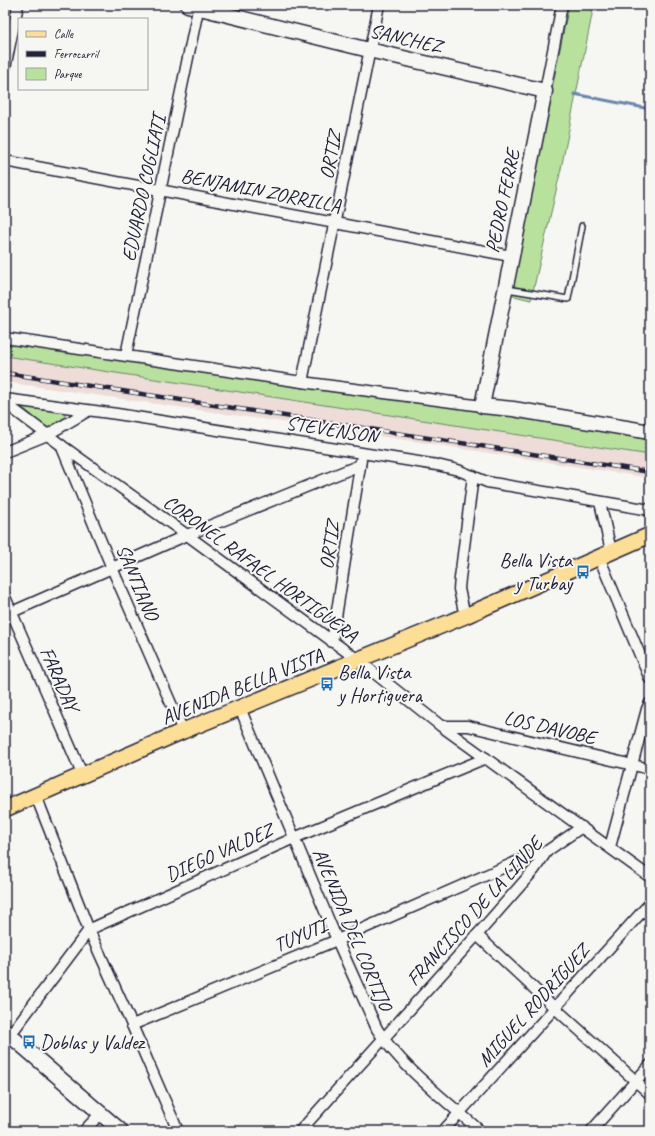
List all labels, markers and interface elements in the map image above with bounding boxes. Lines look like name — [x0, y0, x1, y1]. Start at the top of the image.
legend — [18, 18, 148, 90]
street label: SANCHEZ — [367, 18, 447, 59]
text: Calle — [54, 26, 74, 42]
text: Ferrocarril — [54, 46, 100, 62]
text: Parque — [54, 66, 83, 82]
street label: EDUARDO COGLIATI — [116, 109, 172, 263]
street label: ORTIZ — [314, 126, 348, 181]
street label: PEDRO FERRE — [479, 145, 526, 255]
street label: BENJAMIN ZORRILLA — [179, 163, 344, 218]
street label: STEVENSON — [284, 410, 382, 449]
street label: CORONEL RAFAEL HORTIGUERA — [159, 489, 364, 648]
street label: ORTIZ — [313, 516, 346, 571]
street label: SANTIANO — [110, 541, 165, 626]
place label: Bella Vista y Turbay — [500, 548, 574, 596]
bus stop icon: Bella Vista y Turbay — [575, 564, 591, 580]
street label: AVENIDA BELLA VISTA — [158, 642, 328, 730]
street label: FARADAY — [34, 643, 86, 719]
place label: Bella Vista y Hortiguera — [337, 660, 424, 708]
bus stop icon: Bella Vista y Hortiguera — [319, 676, 335, 692]
street label: LOS DAVOBE — [502, 705, 600, 751]
street label: DIEGO VALDEZ — [162, 816, 280, 887]
street label: FRANCISCO DE LA LINDE — [401, 830, 550, 991]
street label: AVENIDA DEL CORTIJO — [307, 844, 399, 1016]
street label: TUYUTI — [270, 912, 334, 958]
street label: MIGUEL RODRÍGUEZ — [472, 937, 597, 1072]
place label: Doblas y Valdez — [40, 1030, 146, 1055]
bus stop icon: Doblas y Valdez — [21, 1034, 37, 1050]

